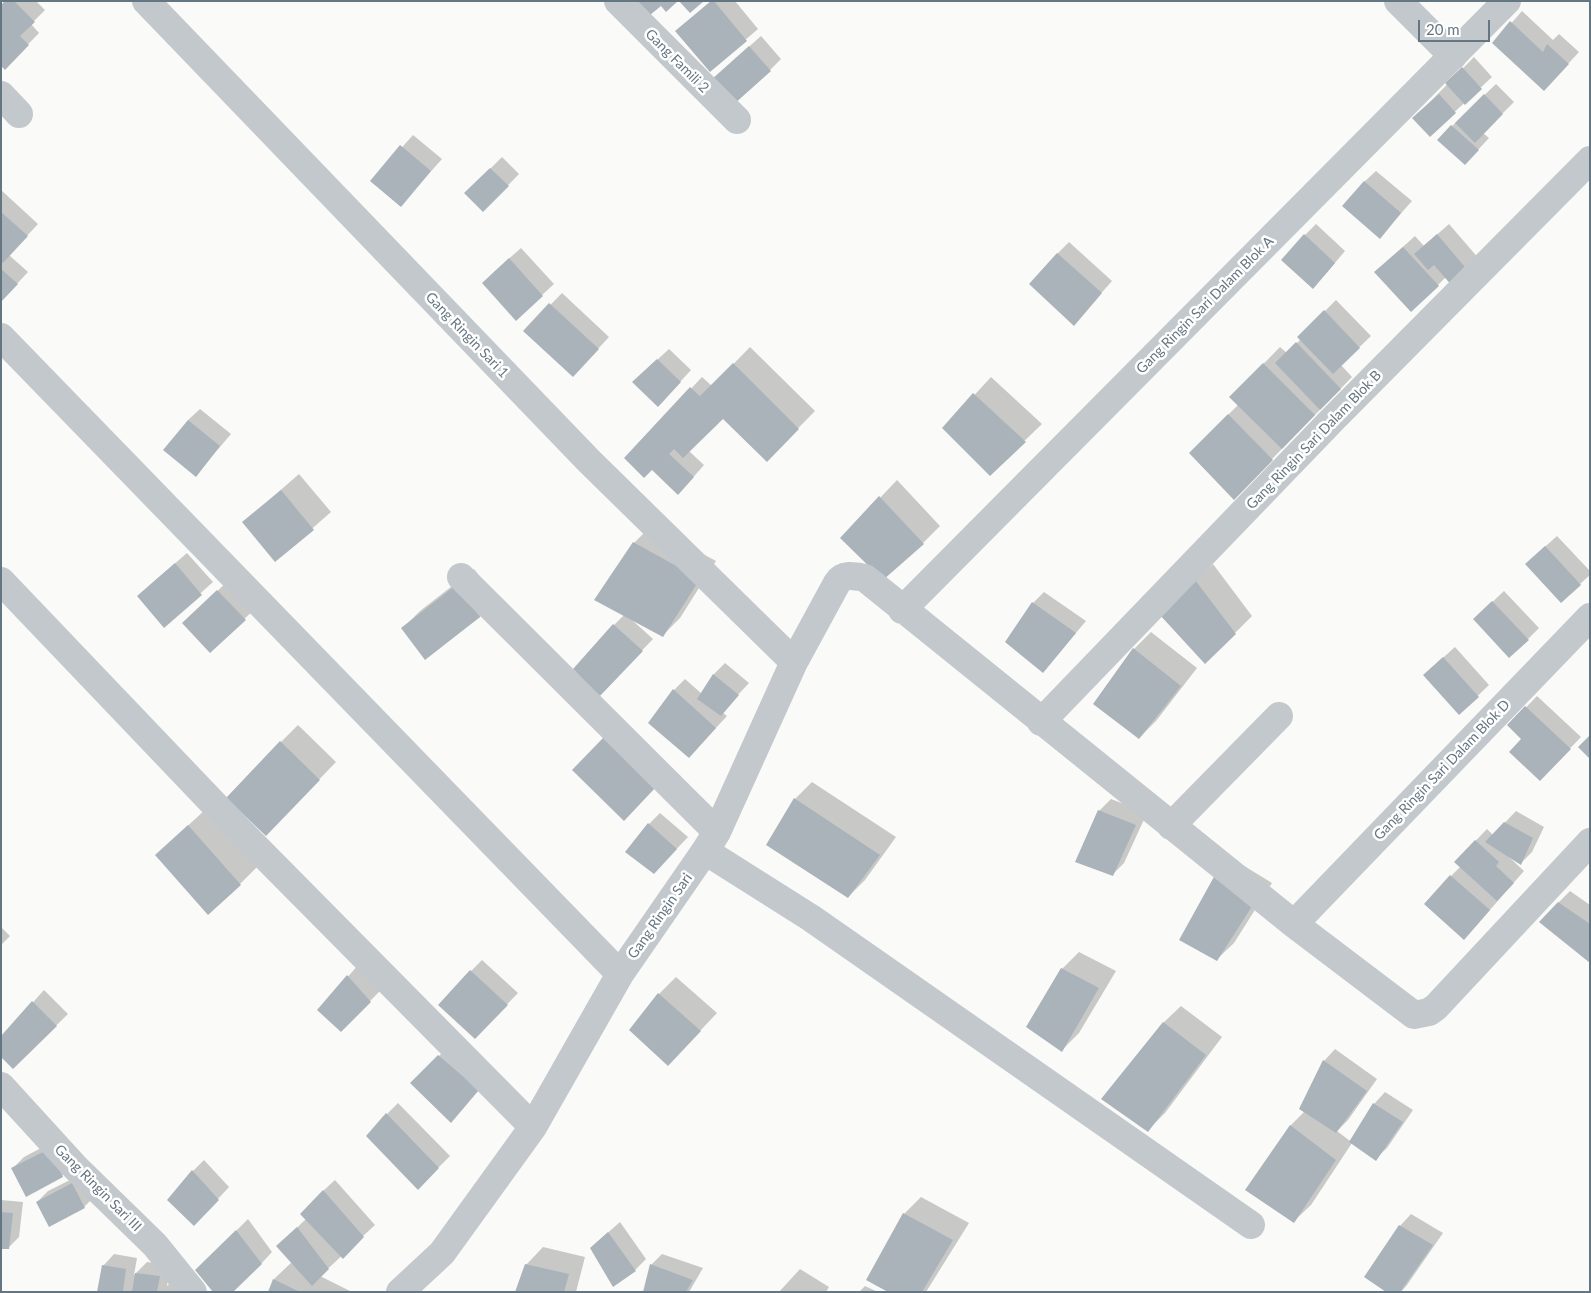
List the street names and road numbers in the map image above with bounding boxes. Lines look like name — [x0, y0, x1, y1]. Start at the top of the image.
street label: Gang Famili 2 — [642, 26, 712, 96]
street label: Gang Ringin Sari Dalam Blok A — [1133, 233, 1277, 377]
street label: Gang Ringin Sari 1 — [422, 289, 512, 381]
street label: Gang Ringin Sari Dalam Blok B — [1243, 367, 1385, 513]
street label: Gang Ringin Sari Dalam Blok D — [1370, 696, 1514, 844]
street label: Gang Ringin Sari — [624, 870, 696, 962]
street label: Gang Ringin Sari III — [51, 1141, 145, 1235]

